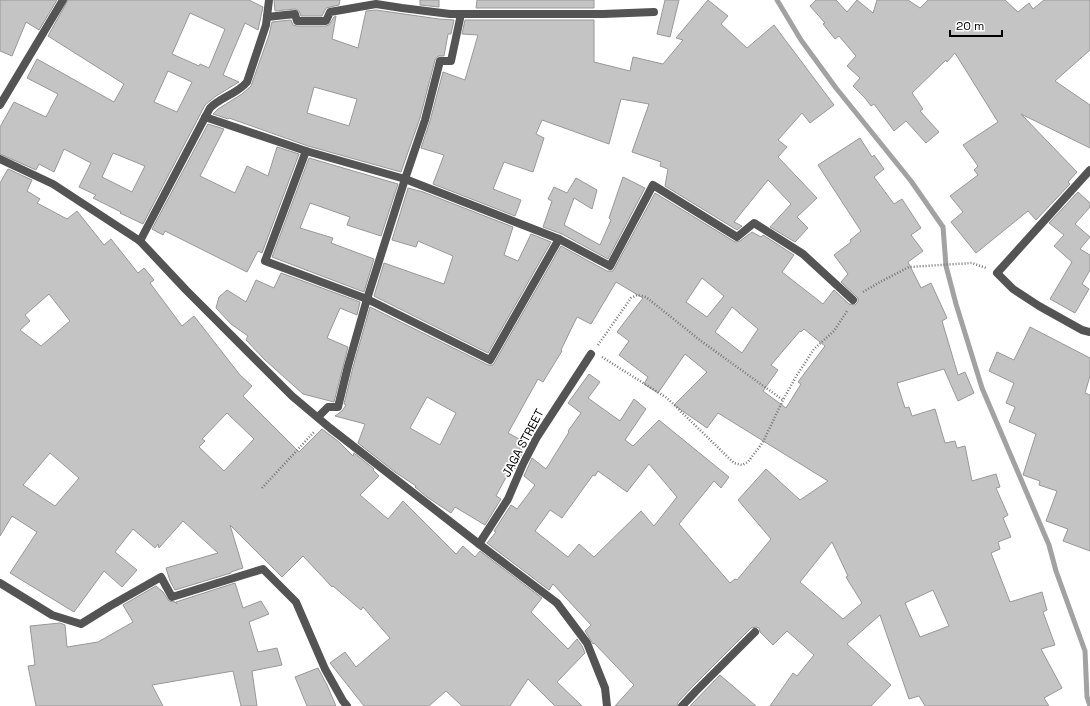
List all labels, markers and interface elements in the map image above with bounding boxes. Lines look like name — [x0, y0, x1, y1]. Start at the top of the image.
scale bar — [950, 12, 1002, 38]
text: 20 m — [956, 18, 984, 34]
street label: JAGA STREET — [498, 406, 548, 480]

